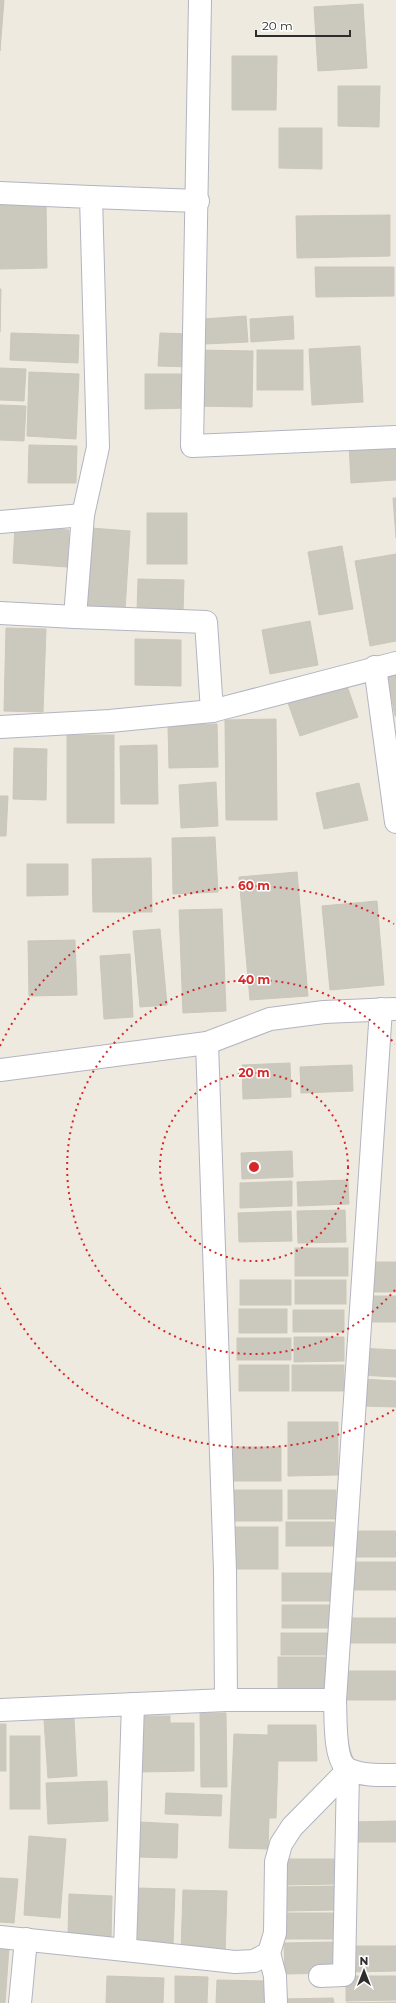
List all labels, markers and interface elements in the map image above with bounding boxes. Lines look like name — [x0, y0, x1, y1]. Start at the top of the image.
scale bar — [256, 12, 350, 38]
text: 20 m — [262, 18, 293, 33]
text: 60 m — [238, 878, 270, 893]
text: 40 m — [238, 972, 270, 987]
text: 20 m — [238, 1065, 270, 1080]
centre of rings — [247, 1160, 261, 1174]
north arrow — [344, 1951, 384, 1991]
text: N — [360, 1954, 368, 1968]

